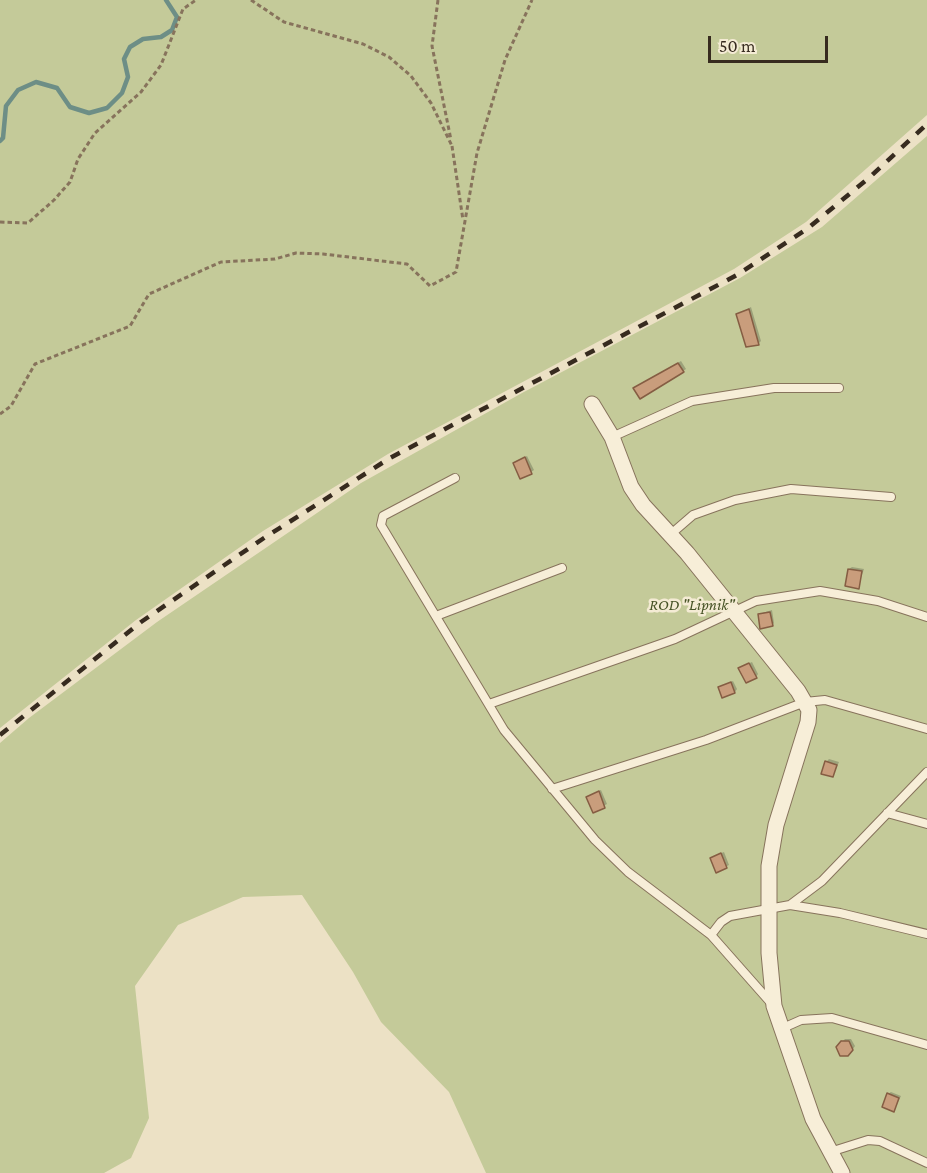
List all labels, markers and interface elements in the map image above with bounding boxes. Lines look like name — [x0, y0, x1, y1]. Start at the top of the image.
scale bar — [711, 24, 831, 62]
text: 50 m — [719, 36, 756, 56]
park label: ROD "Lipnik" — [649, 595, 735, 615]

